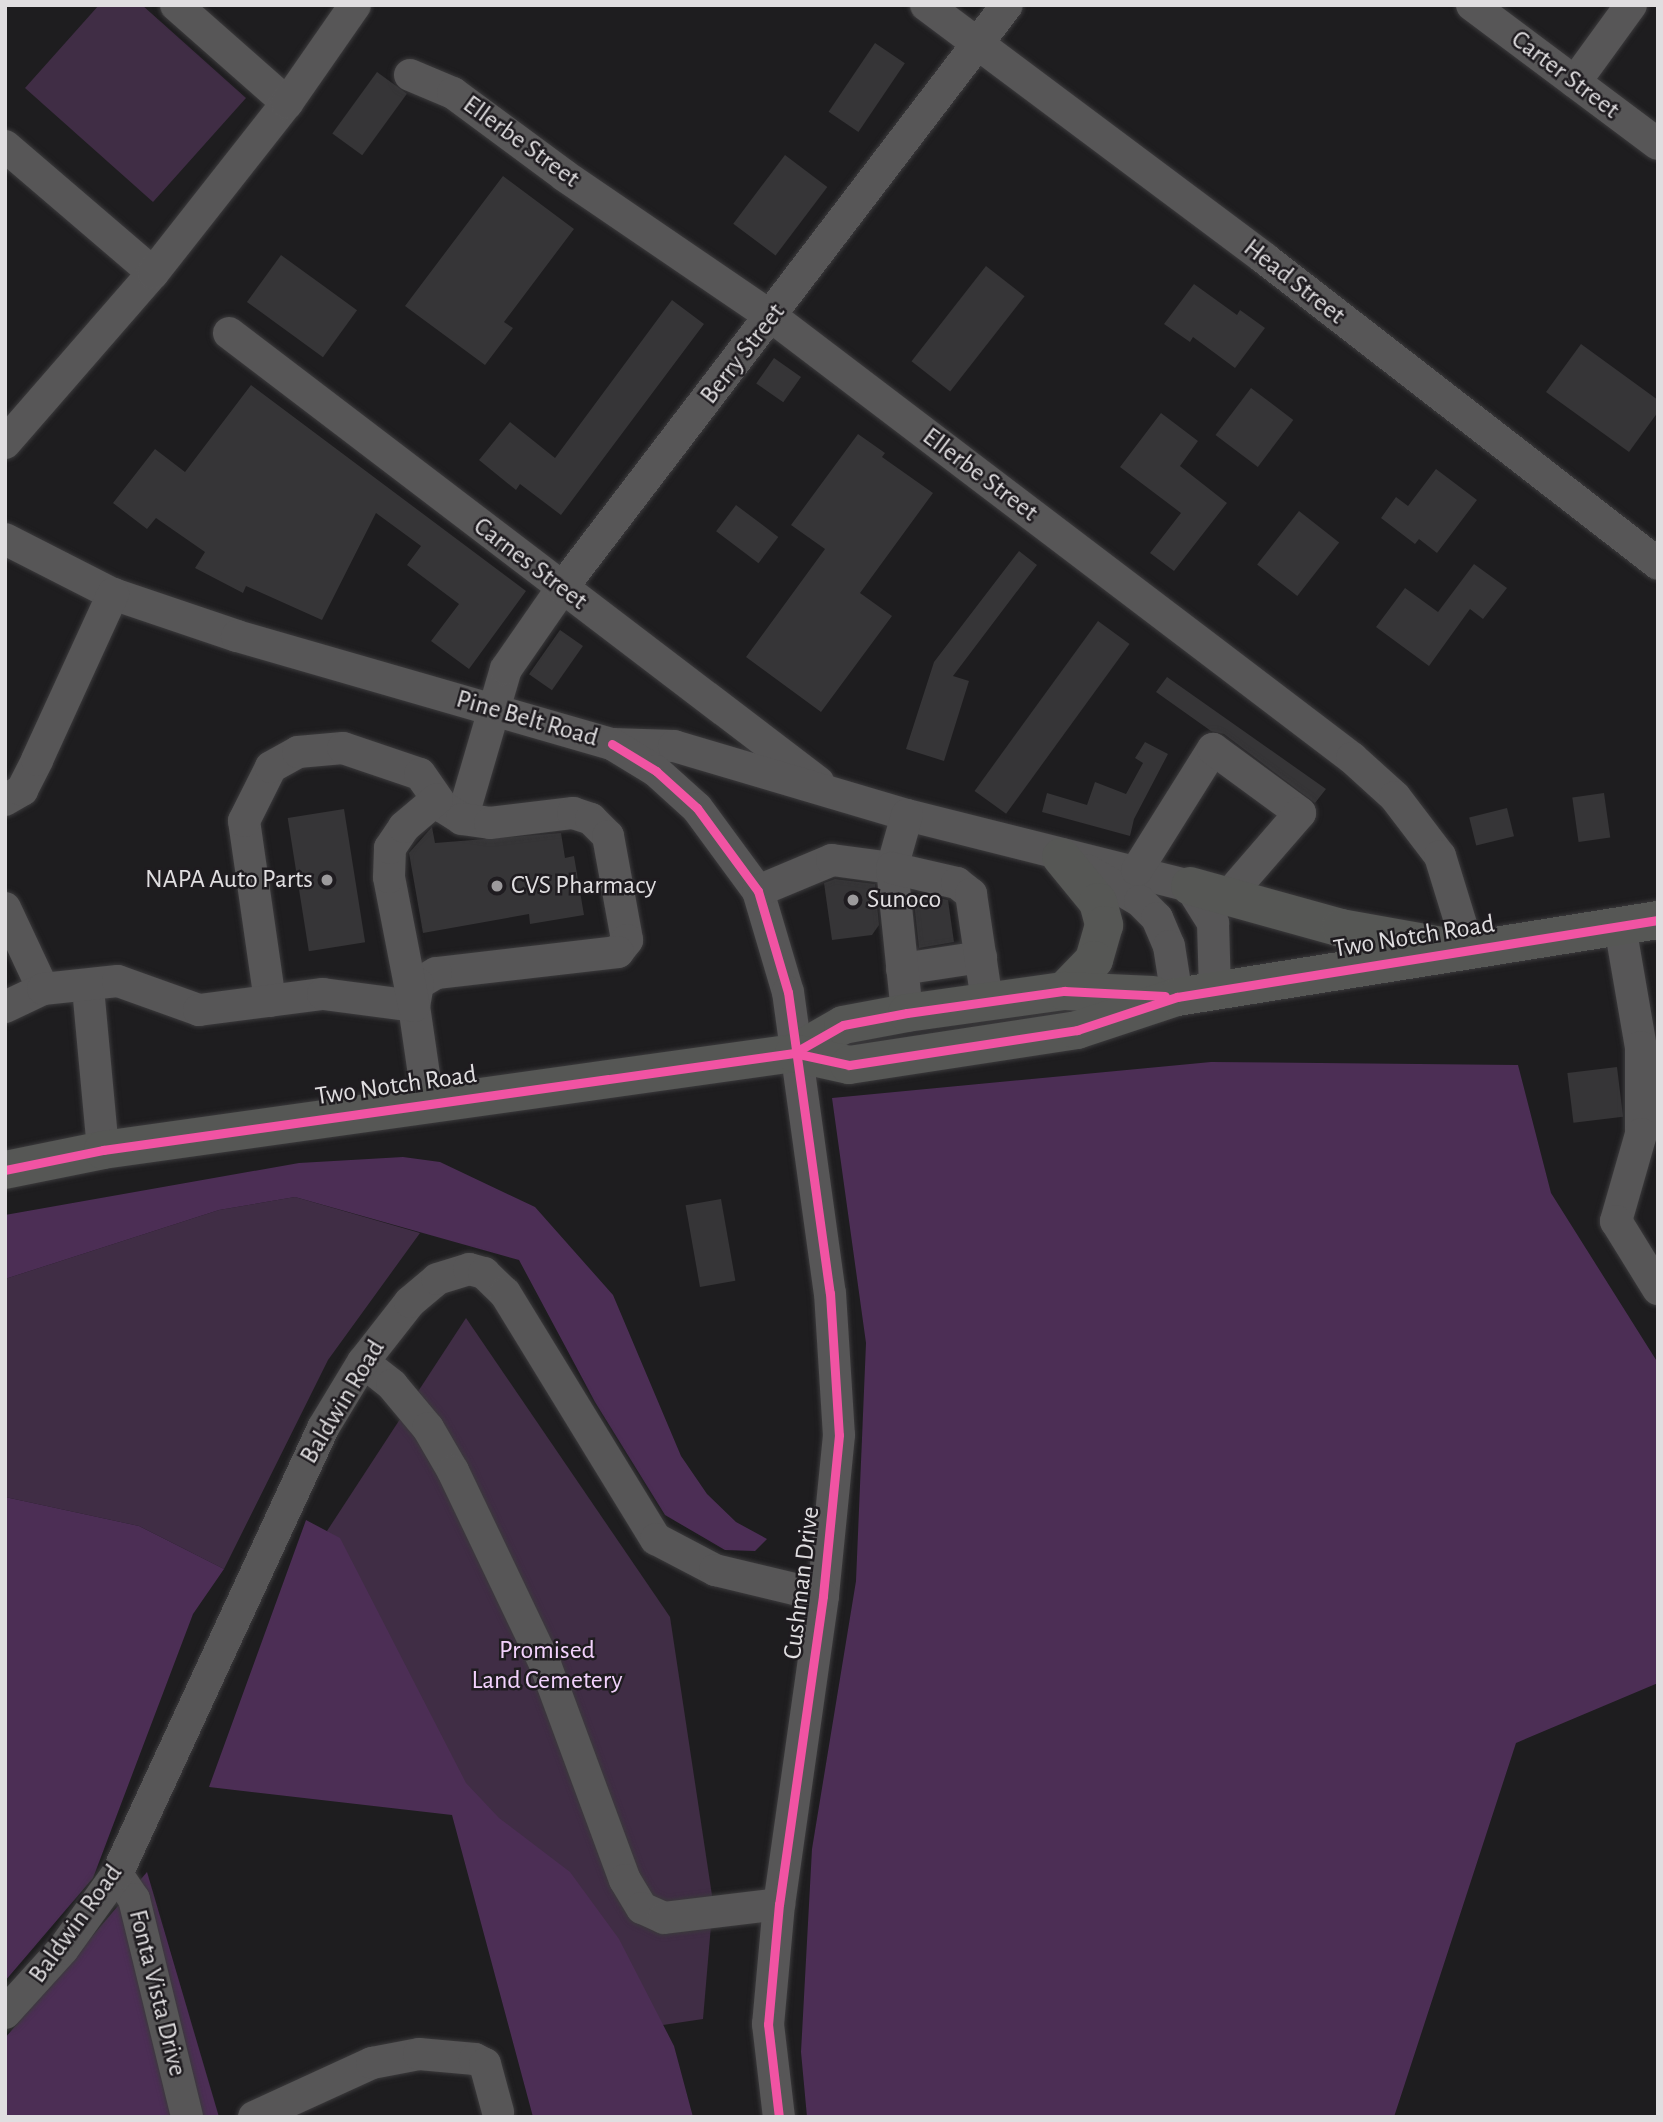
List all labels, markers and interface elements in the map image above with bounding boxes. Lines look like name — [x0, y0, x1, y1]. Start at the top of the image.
street label: Carter Street — [1505, 24, 1625, 126]
street label: Ellerbe Street — [457, 89, 585, 195]
street label: Head Street — [1237, 233, 1351, 331]
street label: Berry Street — [694, 297, 792, 411]
street label: Ellerbe Street — [916, 421, 1044, 529]
street label: Carnes Street — [467, 511, 593, 617]
street label: Pine Belt Road — [453, 684, 601, 754]
place label: NAPA Auto Parts — [145, 864, 313, 896]
place label: CVS Pharmacy — [511, 870, 656, 902]
marker: NAPA Auto Parts — [319, 872, 335, 888]
marker: CVS Pharmacy — [489, 878, 505, 894]
place label: Sunoco — [867, 884, 941, 916]
marker: Sunoco — [845, 892, 861, 908]
street label: Two Notch Road — [1331, 909, 1497, 965]
street label: Two Notch Road — [313, 1059, 479, 1113]
street label: Baldwin Road — [294, 1334, 392, 1470]
street label: Cushman Drive — [777, 1505, 827, 1661]
park label: Promised Land Cemetery — [471, 1635, 623, 1696]
street label: Baldwin Road — [23, 1859, 129, 1989]
street label: Fonta Vista Drive — [121, 1907, 193, 2079]

